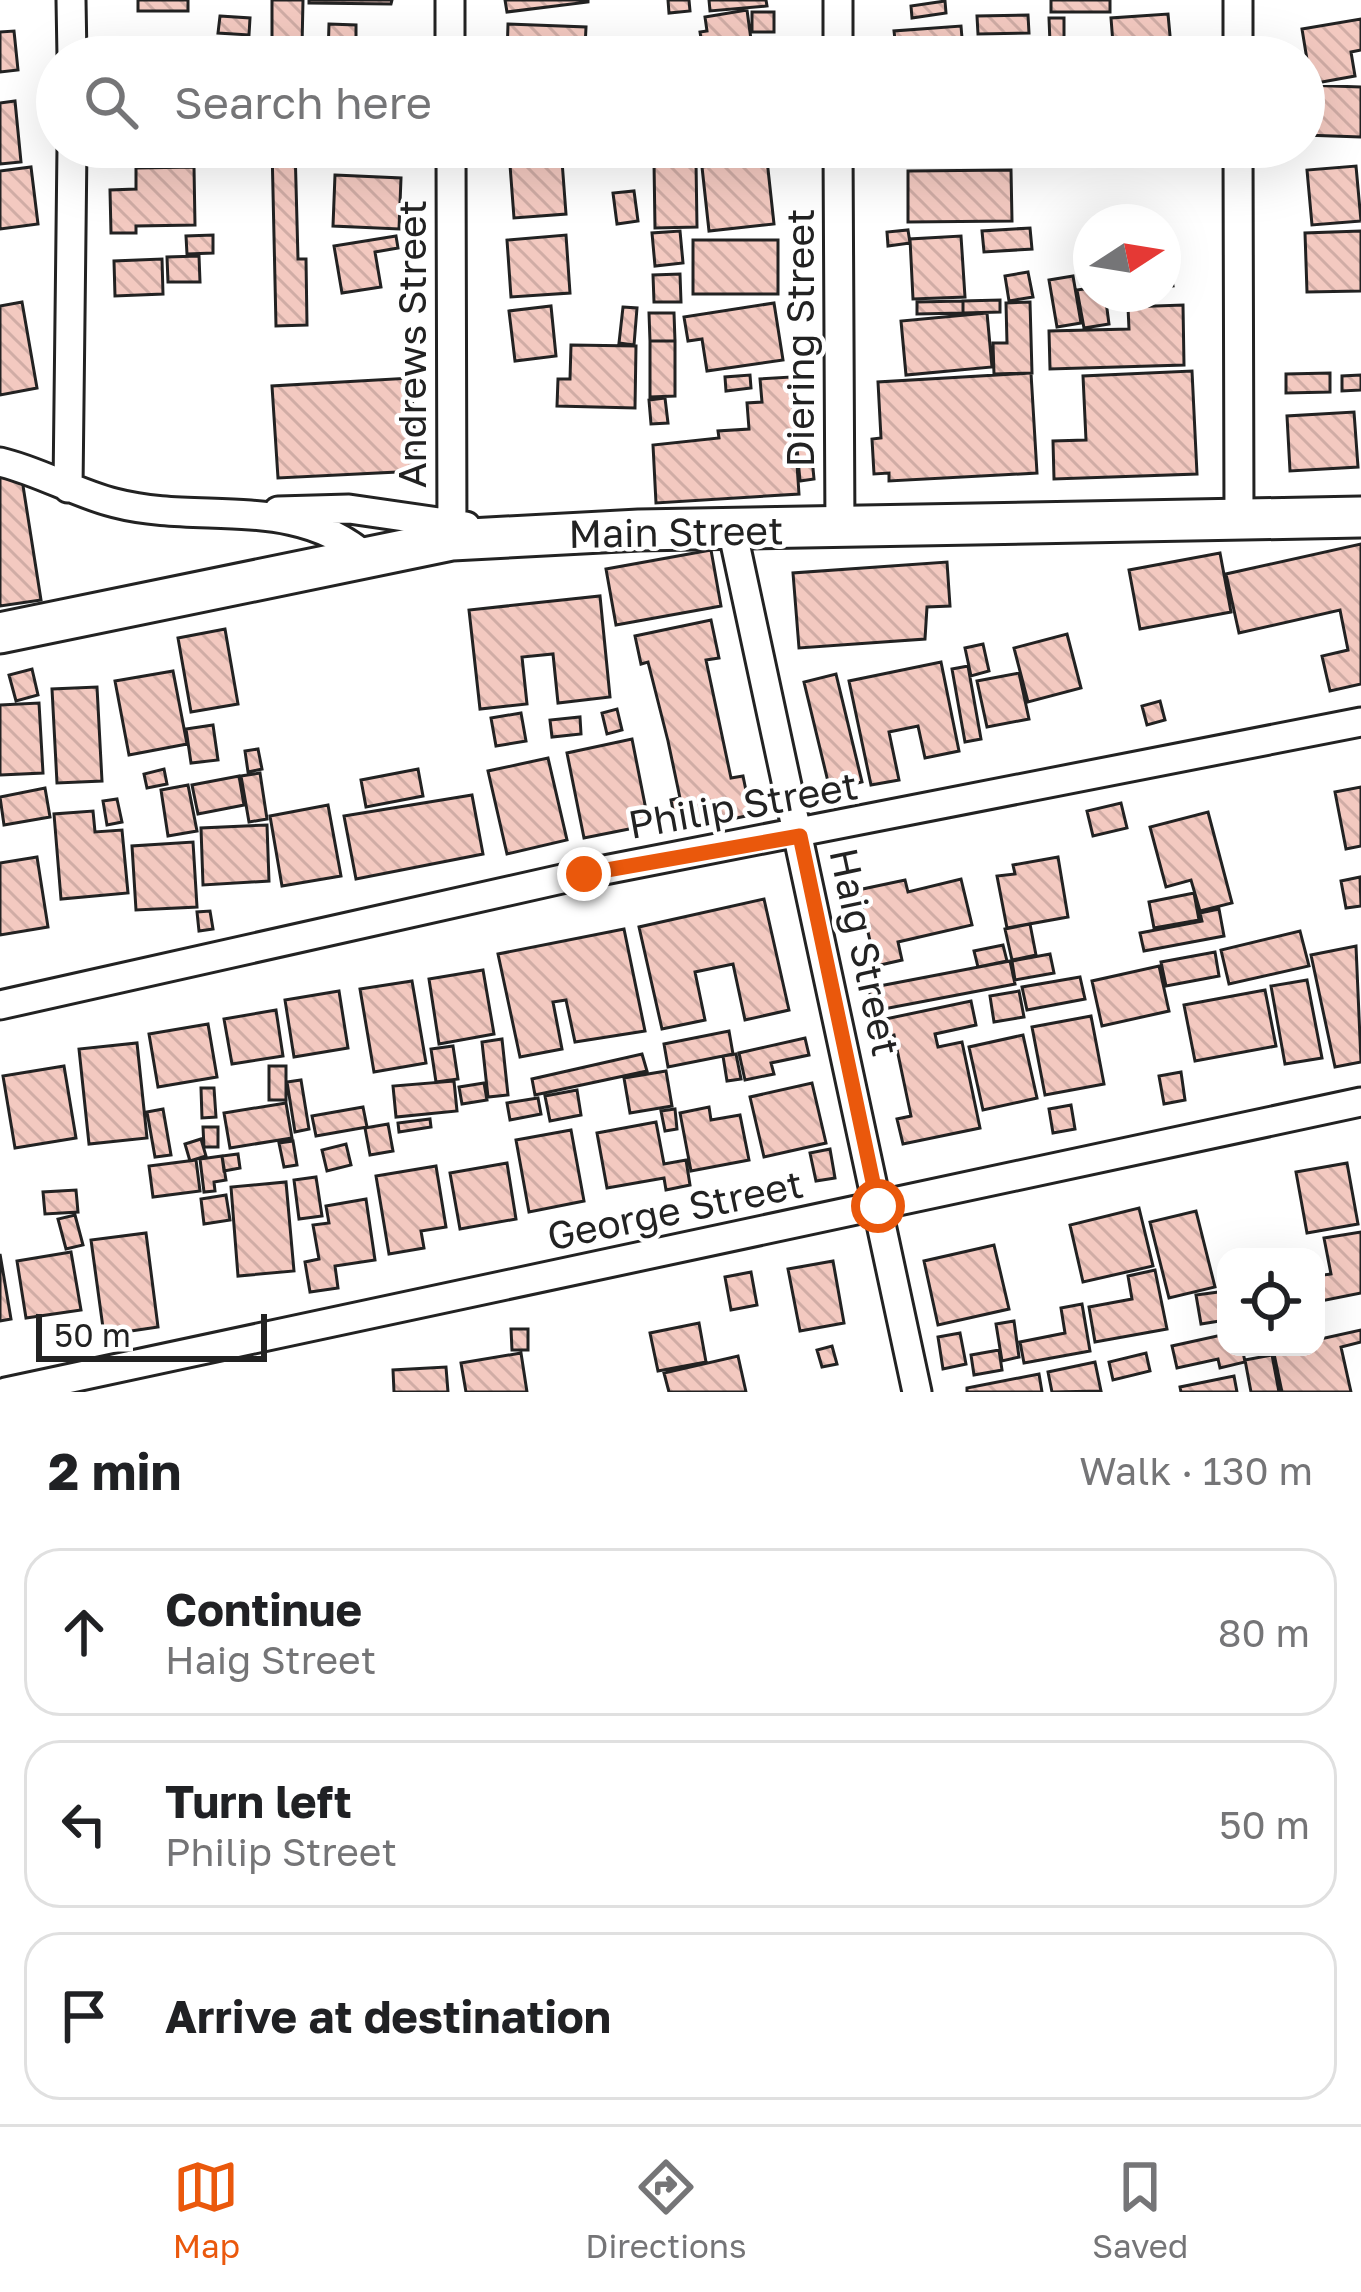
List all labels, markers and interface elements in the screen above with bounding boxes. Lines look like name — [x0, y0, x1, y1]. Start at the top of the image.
search box — [36, 36, 1325, 168]
icon: search — [78, 69, 144, 135]
text: Search here — [174, 75, 432, 129]
street label: Andrews Street — [388, 200, 435, 488]
north arrow — [1073, 204, 1181, 312]
street label: Diering Street — [776, 208, 823, 468]
street label: Main Street — [568, 506, 784, 557]
street label: Philip Street — [625, 761, 861, 848]
street label: Haig Street — [821, 844, 910, 1060]
route end — [557, 847, 611, 901]
street label: George Street — [543, 1159, 807, 1260]
route start — [851, 1179, 905, 1233]
map controls — [1217, 1248, 1325, 1356]
button: locate — [1217, 1248, 1325, 1356]
scale bar — [36, 1308, 267, 1361]
text: 50 m — [54, 1315, 131, 1354]
text: 2 min — [48, 1440, 181, 1501]
text: Walk · 130 m — [1079, 1447, 1313, 1494]
text: Continue — [165, 1582, 362, 1636]
icon: ahead — [51, 1599, 117, 1665]
text: 80 m — [1218, 1609, 1310, 1656]
text: Haig Street — [165, 1636, 376, 1683]
text: Turn left — [165, 1774, 352, 1828]
icon: left — [51, 1791, 117, 1857]
text: 50 m — [1219, 1801, 1310, 1848]
text: Philip Street — [165, 1828, 397, 1875]
icon: arrive — [51, 1983, 117, 2049]
text: Arrive at destination — [165, 1989, 611, 2043]
tab: Map — [173, 2154, 240, 2265]
tab: Directions — [585, 2154, 747, 2265]
tab: Saved — [1092, 2154, 1188, 2265]

